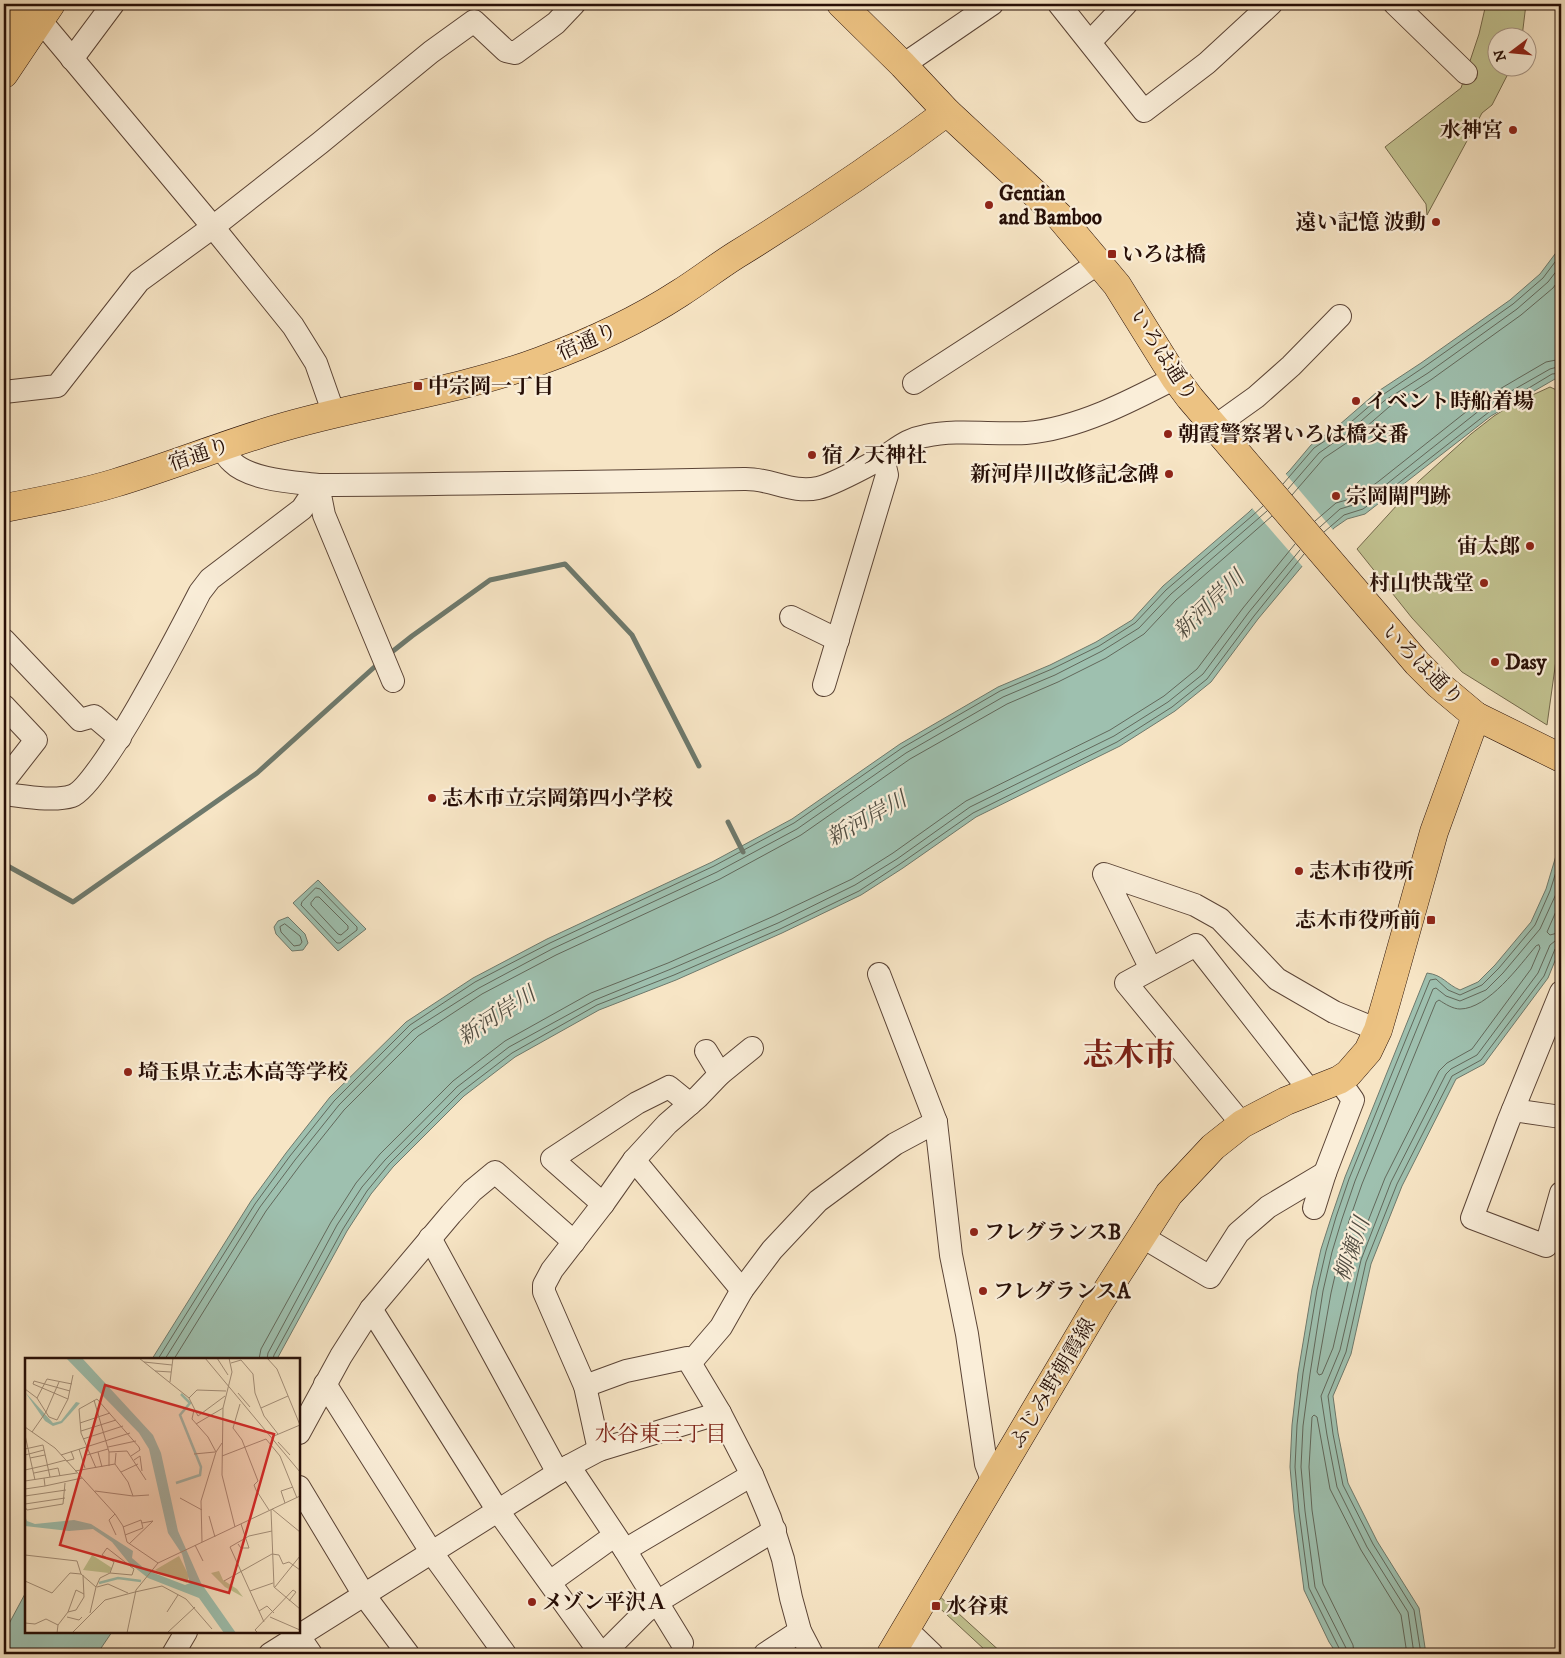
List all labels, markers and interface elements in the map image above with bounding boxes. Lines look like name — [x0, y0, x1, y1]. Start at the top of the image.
north arrow — [1488, 28, 1538, 78]
text: N — [1490, 47, 1511, 63]
place label: 水神宮 — [1440, 118, 1503, 144]
marker: 水神宮 — [1507, 124, 1519, 136]
place label: Gentian and Bamboo — [999, 181, 1102, 231]
marker: Gentian and Bamboo — [983, 199, 995, 211]
place label: 遠い記憶 波動 — [1295, 210, 1426, 236]
marker: 遠い記憶 波動 — [1430, 216, 1442, 228]
place label: いろは橋 — [1122, 242, 1206, 268]
marker: いろは橋 — [1106, 248, 1118, 260]
street label: いろは通り — [1124, 304, 1203, 407]
street label: 宿通り — [553, 317, 621, 367]
place label: 中宗岡一丁目 — [428, 374, 554, 400]
marker: 中宗岡一丁目 — [412, 380, 424, 392]
place label: イベント時船着場 — [1366, 389, 1534, 415]
marker: イベント時船着場 — [1350, 395, 1362, 407]
place label: 朝霞警察署いろは橋交番 — [1178, 422, 1409, 448]
marker: 朝霞警察署いろは橋交番 — [1162, 428, 1174, 440]
street label: 宿通り — [165, 432, 233, 477]
place label: 宿ノ天神社 — [822, 443, 927, 469]
marker: 宿ノ天神社 — [806, 449, 818, 461]
place label: 新河岸川改修記念碑 — [970, 462, 1159, 488]
marker: 新河岸川改修記念碑 — [1163, 468, 1175, 480]
place label: 宗岡閘門跡 — [1346, 484, 1451, 510]
marker: 宗岡閘門跡 — [1330, 490, 1342, 502]
place label: 宙太郎 — [1457, 534, 1520, 560]
marker: 宙太郎 — [1524, 540, 1536, 552]
water label: 新河岸川 — [1168, 563, 1252, 645]
place label: 村山快哉堂 — [1369, 571, 1474, 597]
marker: 村山快哉堂 — [1478, 577, 1490, 589]
street label: いろは通り — [1376, 619, 1469, 712]
place label: Dasy — [1505, 650, 1548, 676]
marker: Dasy — [1489, 656, 1501, 668]
water label: 新河岸川 — [822, 785, 913, 852]
place label: 志木市立宗岡第四小学校 — [442, 786, 673, 812]
marker: 志木市立宗岡第四小学校 — [426, 792, 438, 804]
place label: 志木市役所 — [1309, 859, 1414, 885]
marker: 志木市役所 — [1293, 865, 1305, 877]
place label: 志木市役所前 — [1295, 908, 1421, 934]
marker: 志木市役所前 — [1425, 914, 1437, 926]
water label: 新河岸川 — [453, 980, 543, 1052]
district label: 志木市 — [1083, 1037, 1176, 1075]
place label: 埼玉県立志木高等学校 — [138, 1060, 348, 1086]
marker: 埼玉県立志木高等学校 — [122, 1066, 134, 1078]
water label: 柳瀬川 — [1329, 1212, 1377, 1285]
place label: フレグランスB — [984, 1220, 1121, 1246]
marker: フレグランスB — [968, 1226, 980, 1238]
place label: フレグランスA — [993, 1279, 1131, 1305]
marker: フレグランスA — [977, 1285, 989, 1297]
street label: ふじみ野朝霞線 — [1004, 1314, 1102, 1453]
inset map — [25, 1358, 300, 1633]
district label: 水谷東三丁目 — [595, 1421, 727, 1448]
place label: メゾン平沢Ａ — [542, 1590, 667, 1616]
place label: 水谷東 — [946, 1594, 1009, 1620]
marker: メゾン平沢Ａ — [526, 1596, 538, 1608]
marker: 水谷東 — [930, 1600, 942, 1612]

